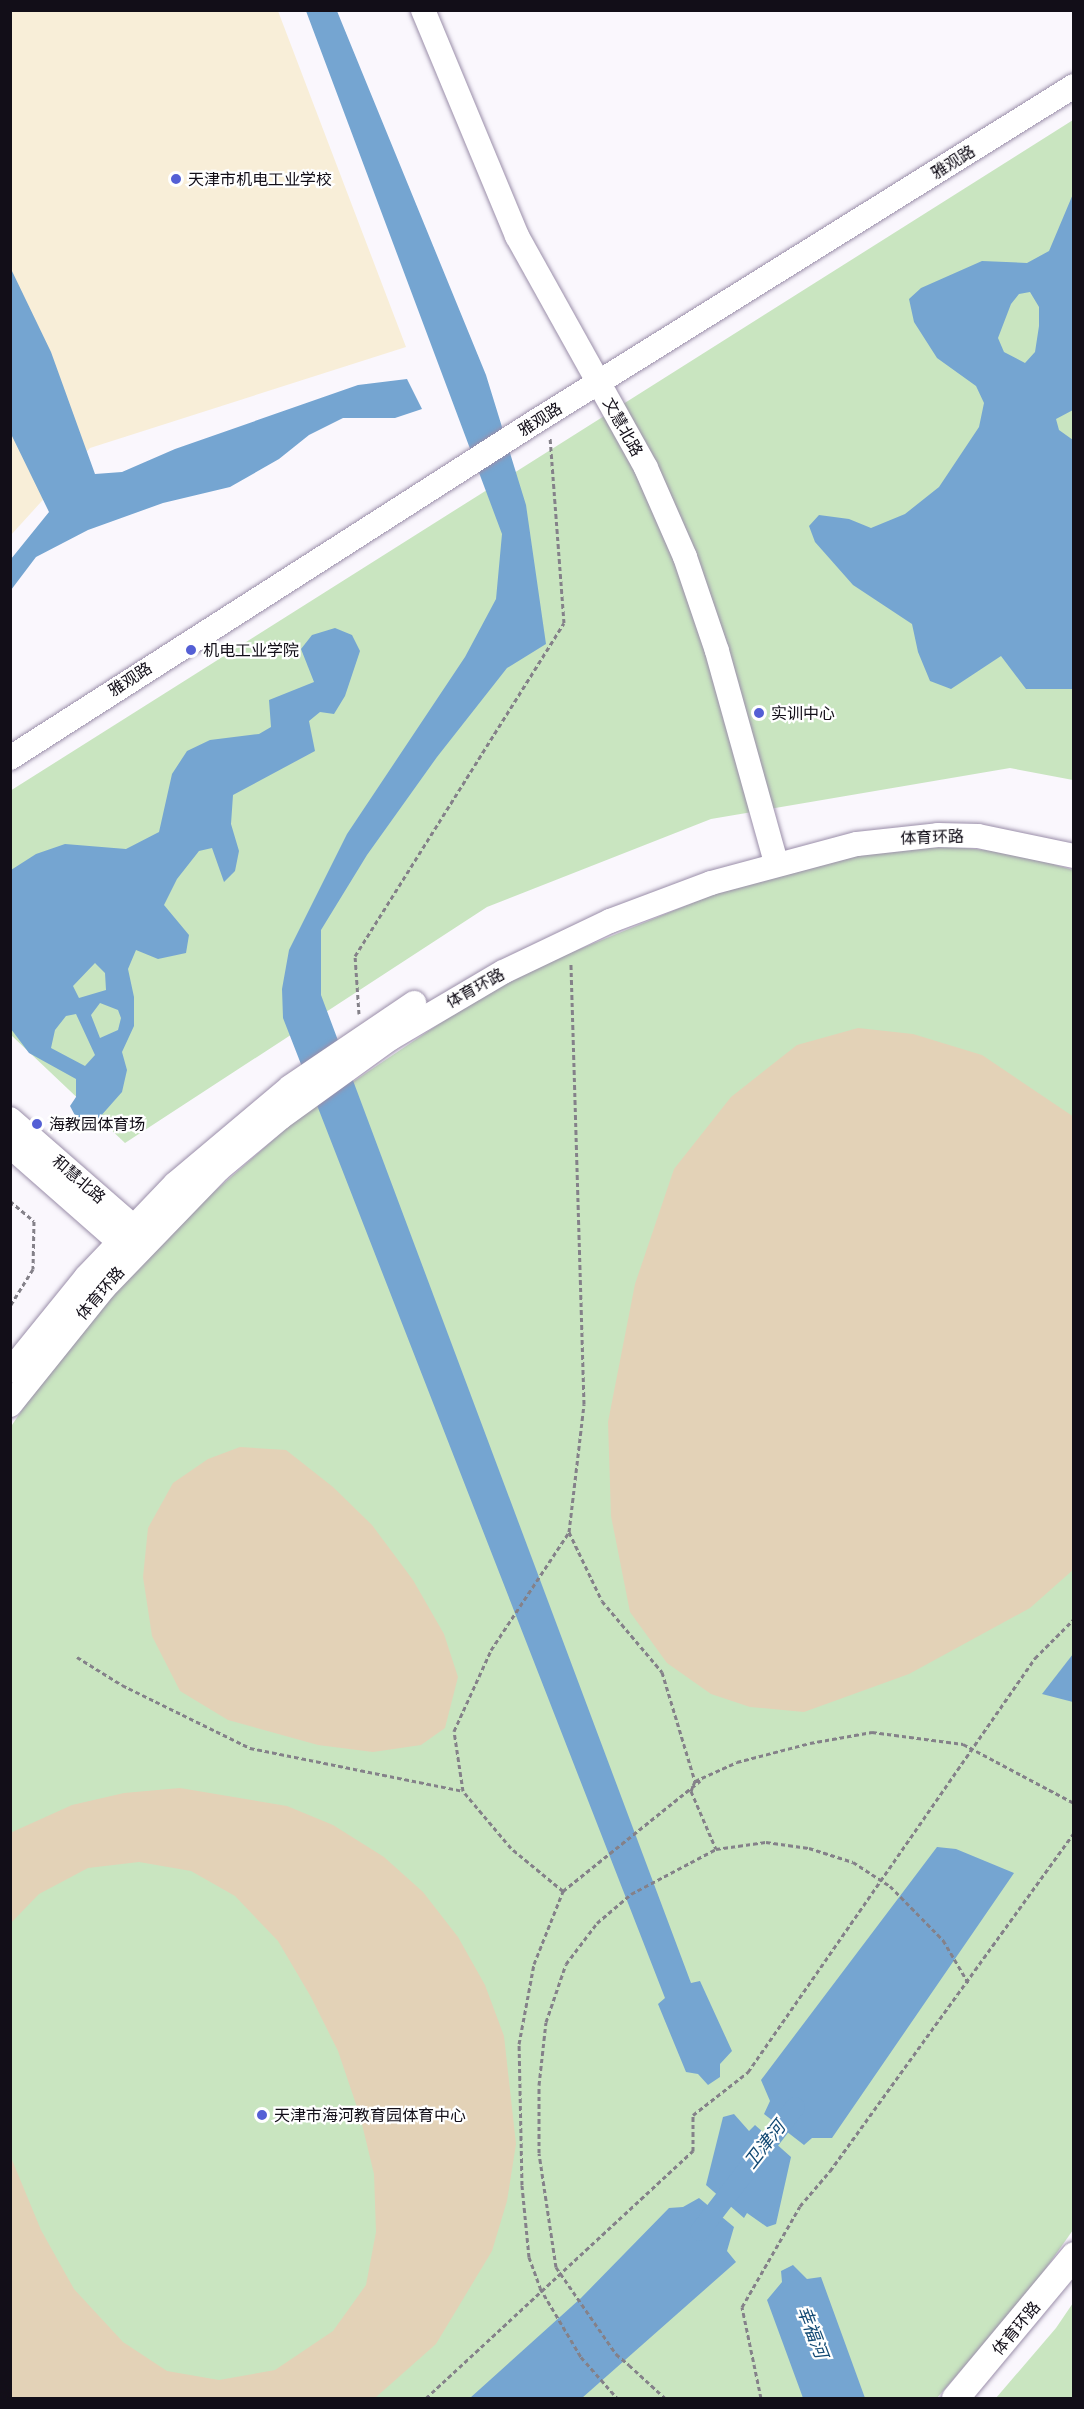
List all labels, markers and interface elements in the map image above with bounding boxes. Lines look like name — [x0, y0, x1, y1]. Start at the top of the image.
street label: 雅观路 — [928, 141, 978, 183]
place label: 天津市机电工业学校 — [188, 169, 332, 189]
marker: 天津市机电工业学校 — [169, 172, 183, 186]
street label: 文慧北路 — [599, 394, 647, 460]
street label: 雅观路 — [515, 398, 565, 440]
place label: 机电工业学院 — [203, 640, 299, 660]
marker: 机电工业学院 — [184, 643, 198, 657]
street label: 雅观路 — [105, 658, 155, 700]
place label: 实训中心 — [771, 703, 835, 723]
marker: 实训中心 — [752, 706, 766, 720]
street label: 体育环路 — [900, 826, 964, 848]
street label: 体育环路 — [442, 964, 508, 1012]
place label: 海教园体育场 — [49, 1114, 145, 1134]
marker: 海教园体育场 — [30, 1117, 44, 1131]
street label: 和慧北路 — [49, 1151, 109, 1207]
street label: 体育环路 — [72, 1263, 128, 1323]
place label: 天津市海河教育园体育中心 — [274, 2105, 466, 2125]
marker: 天津市海河教育园体育中心 — [255, 2108, 269, 2122]
water label: 卫津河 — [740, 2117, 790, 2173]
street label: 体育环路 — [988, 2297, 1044, 2359]
water label: 幸福河 — [792, 2303, 832, 2361]

